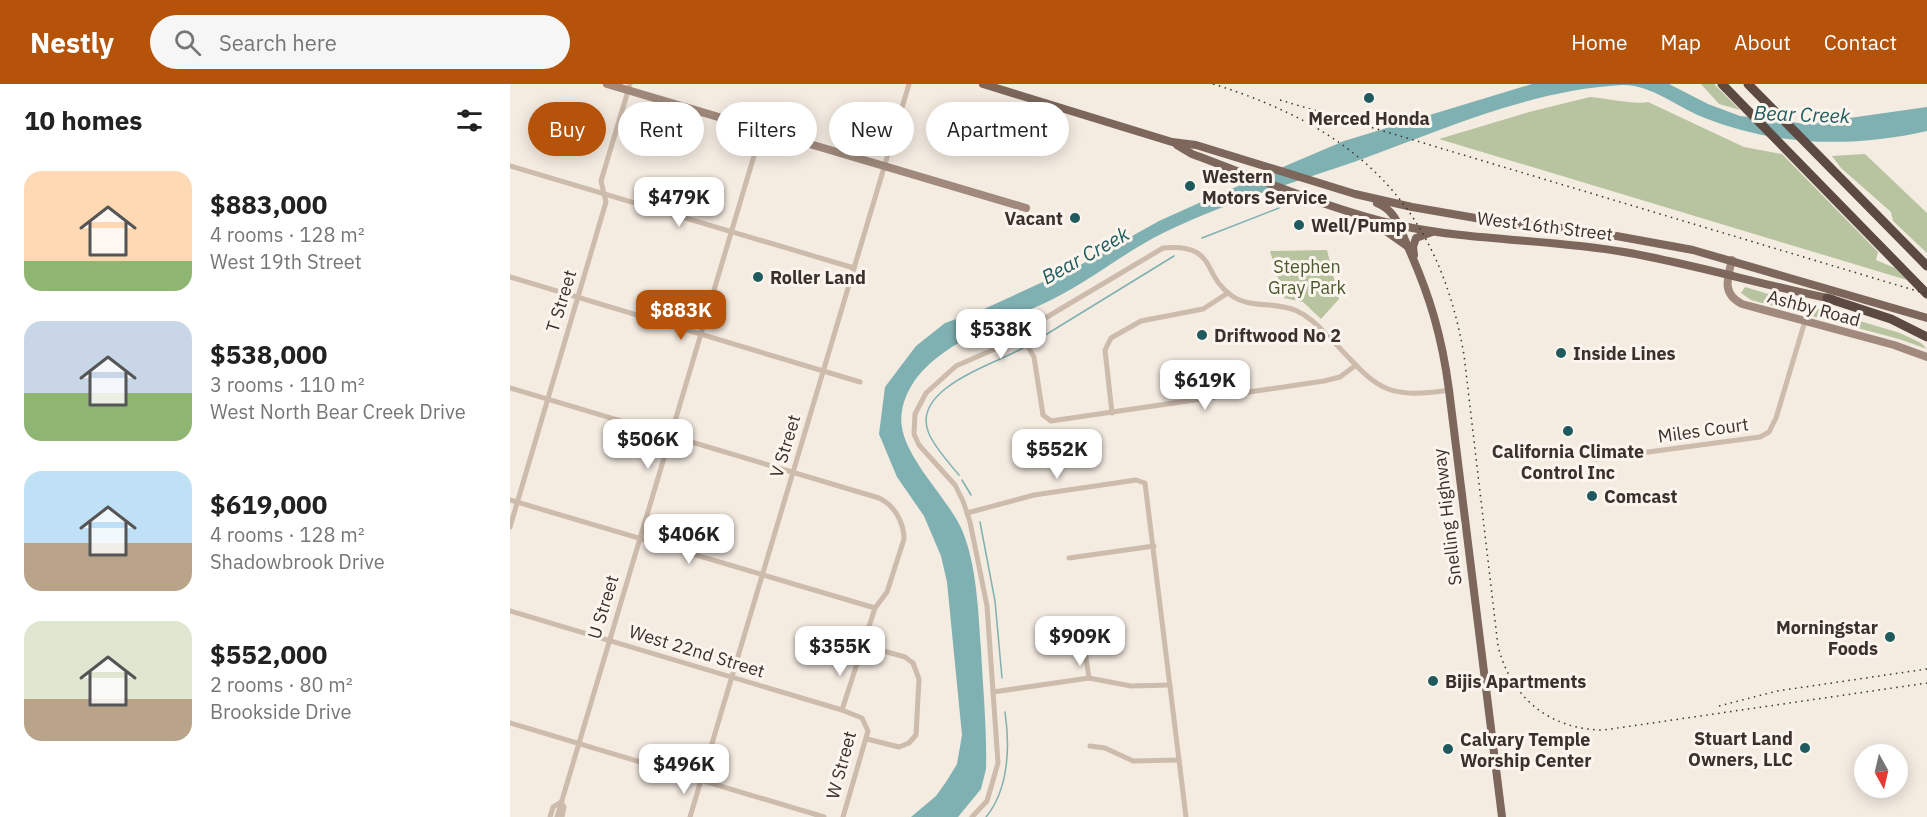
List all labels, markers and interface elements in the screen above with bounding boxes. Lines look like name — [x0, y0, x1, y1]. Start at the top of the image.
search box — [150, 15, 570, 69]
text: Nestly — [30, 24, 114, 61]
icon: search — [171, 26, 204, 59]
text: Search here — [219, 28, 337, 57]
text: Home — [1571, 28, 1628, 56]
text: Map — [1661, 28, 1701, 56]
text: About — [1734, 28, 1791, 56]
text: Contact — [1824, 28, 1897, 56]
marker: Merced Honda — [1362, 91, 1376, 105]
water label: Bear Creek — [1753, 99, 1851, 129]
chip: Buy — [528, 102, 606, 156]
chip: Rent — [618, 102, 704, 156]
chip: Filters — [716, 102, 817, 156]
chip: New — [829, 102, 914, 156]
chip: Apartment — [926, 102, 1069, 156]
text: 10 homes — [24, 103, 142, 137]
icon: filters — [453, 104, 486, 137]
place label: Merced Honda — [1308, 107, 1430, 130]
place label: Western Motors Service — [1202, 165, 1327, 209]
pin: $479K — [637, 177, 721, 228]
marker: Western Motors Service — [1183, 179, 1197, 193]
text: $479K — [648, 183, 710, 210]
text: $883,000 — [210, 187, 327, 221]
icon: home — [72, 195, 144, 267]
street label: West 16th Street — [1476, 206, 1614, 246]
place label: Vacant — [1005, 207, 1063, 230]
marker: Vacant — [1068, 211, 1082, 225]
place label: Well/Pump — [1311, 214, 1407, 237]
marker: Well/Pump — [1292, 218, 1306, 232]
water label: Bear Creek — [1036, 220, 1134, 290]
text: 4 rooms · 128 m² — [210, 221, 365, 248]
text: West 19th Street — [210, 248, 362, 275]
park label: Stephen Gray Park — [1268, 255, 1347, 299]
place label: Roller Land — [770, 266, 866, 289]
street label: T Street — [541, 267, 581, 335]
marker: Roller Land — [751, 270, 765, 284]
street label: Ashby Road — [1765, 285, 1863, 331]
pin: $883K — [639, 290, 723, 341]
text: $883K — [650, 296, 712, 323]
pin: $538K — [959, 309, 1043, 360]
text: $538K — [970, 315, 1032, 342]
place label: Driftwood No 2 — [1214, 324, 1341, 347]
marker: Driftwood No 2 — [1195, 328, 1209, 342]
text: $538,000 — [210, 337, 327, 371]
place label: Inside Lines — [1573, 342, 1676, 365]
icon: home — [72, 345, 144, 417]
marker: Inside Lines — [1554, 346, 1568, 360]
pin: $619K — [1163, 360, 1247, 411]
text: $619K — [1174, 366, 1236, 393]
text: 3 rooms · 110 m² — [210, 371, 365, 398]
text: West North Bear Creek Drive — [210, 398, 466, 425]
street label: V Street — [765, 412, 805, 480]
street label: Miles Court — [1656, 412, 1750, 448]
pin: $506K — [606, 419, 690, 470]
marker: California Climate Control Inc — [1561, 424, 1575, 438]
text: $506K — [617, 425, 679, 452]
pin: $552K — [1015, 429, 1099, 480]
text: $552K — [1026, 435, 1088, 462]
place label: California Climate Control Inc — [1492, 440, 1644, 484]
street label: Snelling Highway — [1427, 447, 1467, 587]
place label: Comcast — [1604, 485, 1677, 508]
text: $619,000 — [210, 487, 327, 521]
marker: Comcast — [1585, 489, 1599, 503]
icon: home — [72, 495, 144, 567]
pin: $406K — [647, 514, 731, 565]
text: $406K — [658, 520, 720, 547]
text: 4 rooms · 128 m² — [210, 521, 365, 548]
text: Shadowbrook Drive — [210, 548, 385, 575]
street label: U Street — [582, 572, 624, 642]
pin: $909K — [1038, 616, 1122, 667]
place label: Morningstar Foods — [1776, 616, 1878, 660]
street label: West 22nd Street — [626, 619, 768, 683]
text: $909K — [1049, 622, 1111, 649]
pin: $355K — [798, 626, 882, 677]
marker: Morningstar Foods — [1883, 630, 1897, 644]
text: $355K — [809, 632, 871, 659]
text: $552,000 — [210, 637, 327, 671]
icon: home — [72, 645, 144, 717]
place label: Bijis Apartments — [1445, 670, 1586, 693]
text: 2 rooms · 80 m² — [210, 671, 353, 698]
marker: Bijis Apartments — [1426, 674, 1440, 688]
text: Brookside Drive — [210, 698, 352, 725]
place label: Stuart Land Owners, LLC — [1688, 727, 1793, 771]
street label: W Street — [821, 728, 861, 802]
place label: Calvary Temple Worship Center — [1460, 728, 1591, 772]
marker: Stuart Land Owners, LLC — [1798, 741, 1812, 755]
marker: Calvary Temple Worship Center — [1441, 742, 1455, 756]
pin: $496K — [642, 744, 726, 795]
north arrow — [1854, 744, 1908, 798]
map controls — [1854, 744, 1908, 798]
text: $496K — [653, 750, 715, 777]

